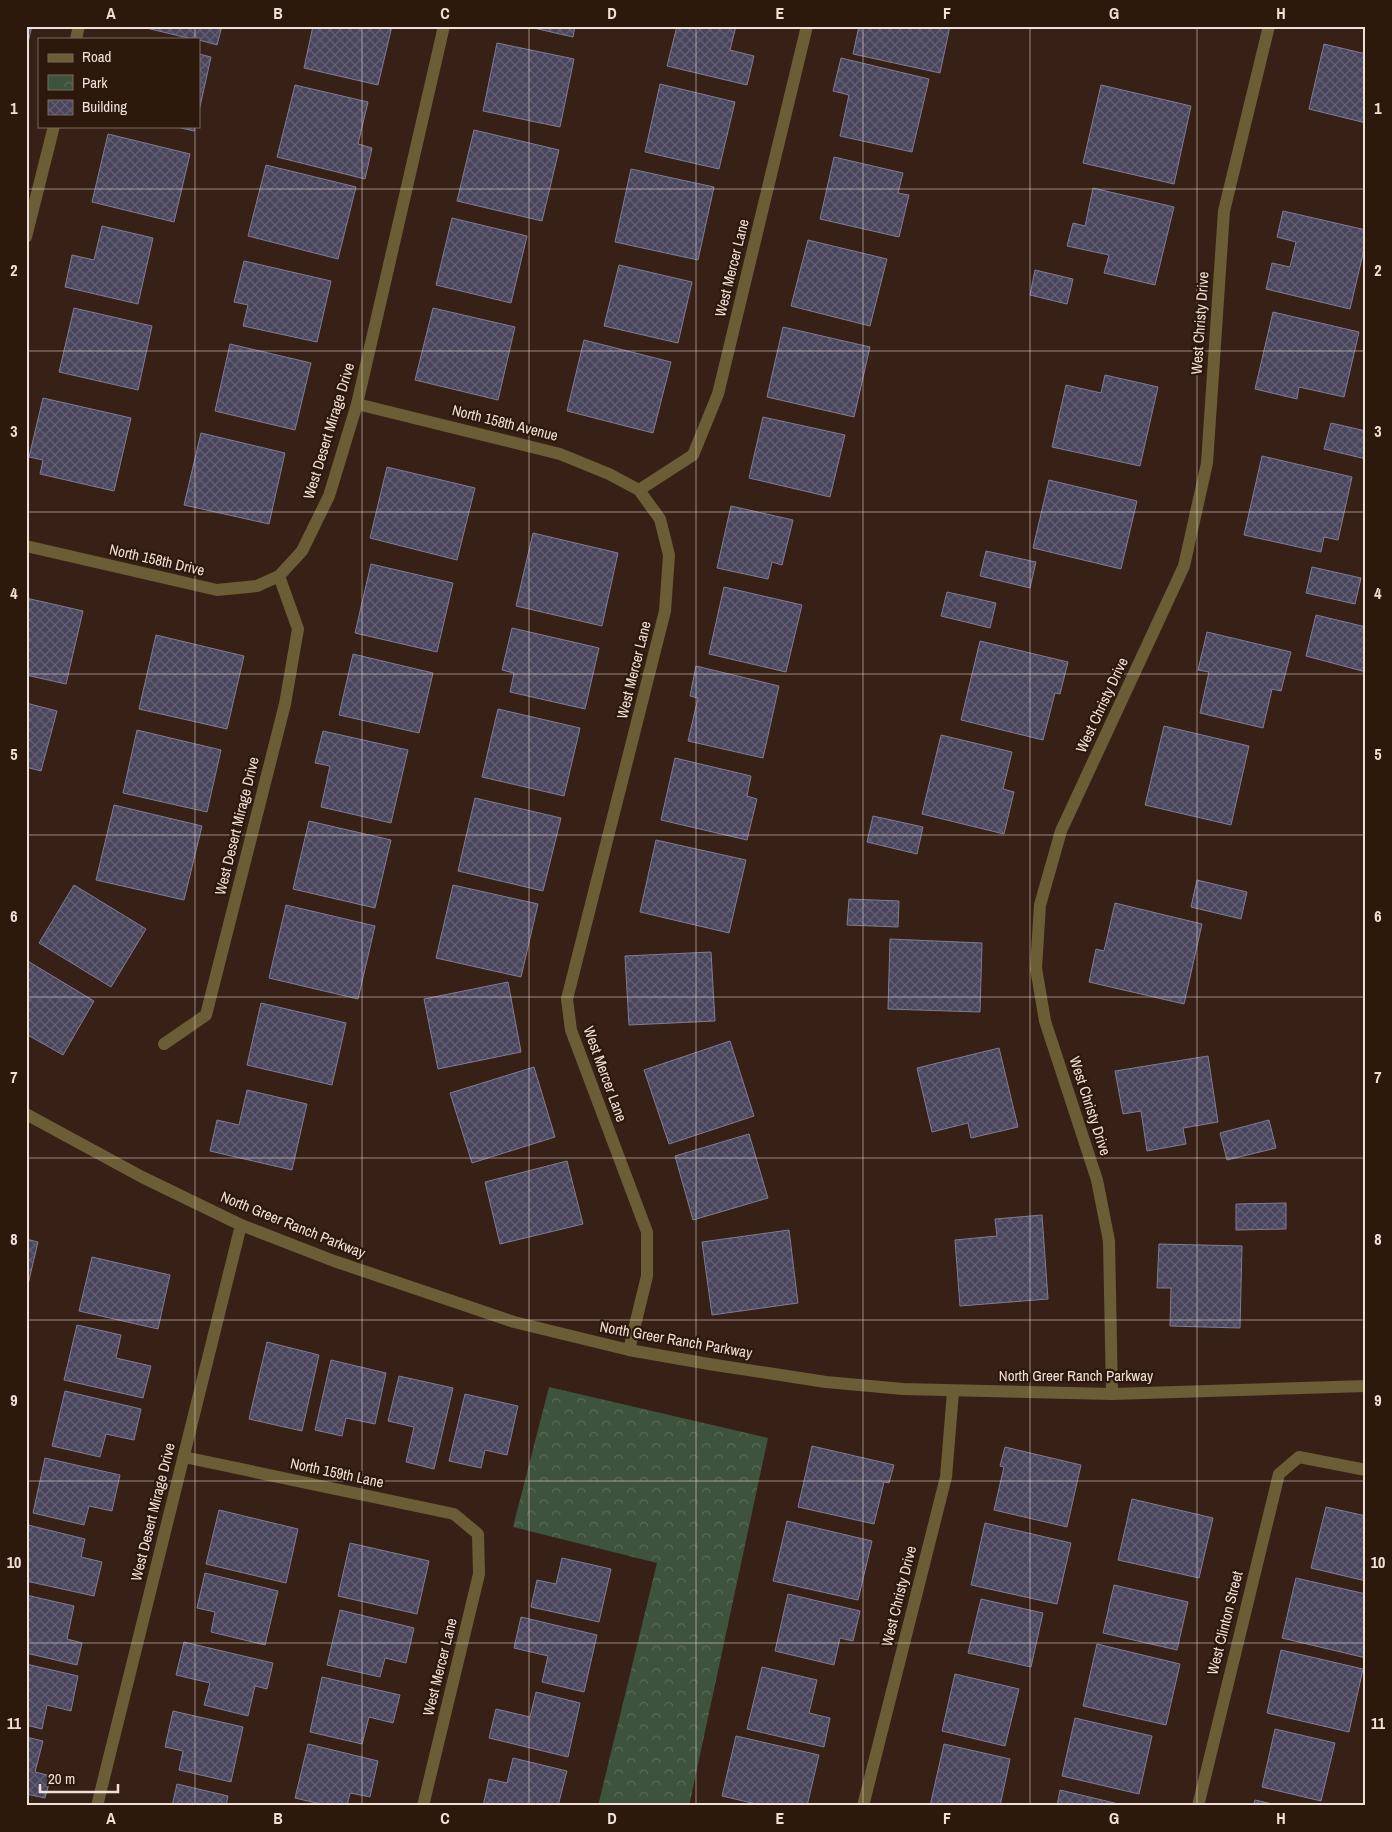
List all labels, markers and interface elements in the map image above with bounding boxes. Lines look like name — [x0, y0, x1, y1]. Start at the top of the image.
text: A — [106, 2, 116, 24]
text: B — [273, 2, 283, 24]
text: C — [440, 2, 450, 24]
text: D — [607, 2, 617, 24]
text: E — [776, 2, 785, 24]
text: F — [943, 2, 951, 24]
text: G — [1109, 2, 1119, 24]
text: H — [1276, 2, 1286, 24]
legend — [38, 38, 200, 128]
text: Road — [82, 46, 111, 67]
text: Park — [82, 72, 108, 93]
text: Building — [82, 96, 127, 117]
text: 1 — [10, 97, 18, 119]
text: 1 — [1374, 97, 1382, 119]
street label: West Mercer Lane — [709, 217, 754, 319]
text: 2 — [10, 259, 18, 281]
text: 2 — [1374, 259, 1382, 281]
street label: West Christy Drive — [1185, 271, 1214, 375]
street label: West Desert Mirage Drive — [298, 360, 359, 502]
street label: North 158th Avenue — [450, 399, 560, 446]
text: 3 — [10, 420, 18, 442]
text: 3 — [1374, 420, 1382, 442]
street label: North 158th Drive — [107, 538, 207, 581]
text: 4 — [10, 582, 18, 604]
text: 4 — [1374, 582, 1382, 604]
street label: West Mercer Lane — [611, 619, 656, 721]
street label: West Christy Drive — [1070, 654, 1133, 756]
text: 5 — [10, 743, 18, 765]
text: 5 — [1374, 743, 1382, 765]
street label: West Desert Mirage Drive — [209, 754, 264, 897]
text: 6 — [10, 905, 18, 927]
text: 6 — [1374, 905, 1382, 927]
street label: West Mercer Lane — [578, 1023, 633, 1125]
street label: West Christy Drive — [1065, 1054, 1116, 1158]
text: 7 — [10, 1066, 18, 1088]
text: 7 — [1374, 1066, 1382, 1088]
street label: North Greer Ranch Parkway — [218, 1186, 370, 1264]
text: 8 — [10, 1228, 18, 1250]
text: 8 — [1374, 1228, 1382, 1250]
street label: North Greer Ranch Parkway — [598, 1316, 755, 1363]
street label: North Greer Ranch Parkway — [999, 1365, 1154, 1386]
text: 9 — [10, 1389, 18, 1411]
text: 9 — [1374, 1389, 1382, 1411]
street label: West Desert Mirage Drive — [125, 1440, 180, 1583]
street label: North 159th Lane — [288, 1452, 386, 1493]
street label: West Christy Drive — [876, 1543, 921, 1648]
text: 10 — [7, 1551, 21, 1573]
text: 10 — [1371, 1551, 1385, 1573]
street label: West Clinton Street — [1201, 1568, 1248, 1677]
street label: West Mercer Lane — [417, 1616, 462, 1718]
text: 11 — [7, 1712, 22, 1734]
text: 11 — [1371, 1712, 1386, 1734]
scale bar — [40, 1762, 118, 1794]
text: 20 m — [48, 1768, 75, 1789]
text: A — [106, 1807, 116, 1829]
text: B — [273, 1807, 283, 1829]
text: C — [440, 1807, 450, 1829]
text: D — [607, 1807, 617, 1829]
text: E — [776, 1807, 785, 1829]
text: F — [943, 1807, 951, 1829]
text: G — [1109, 1807, 1119, 1829]
text: H — [1276, 1807, 1286, 1829]

